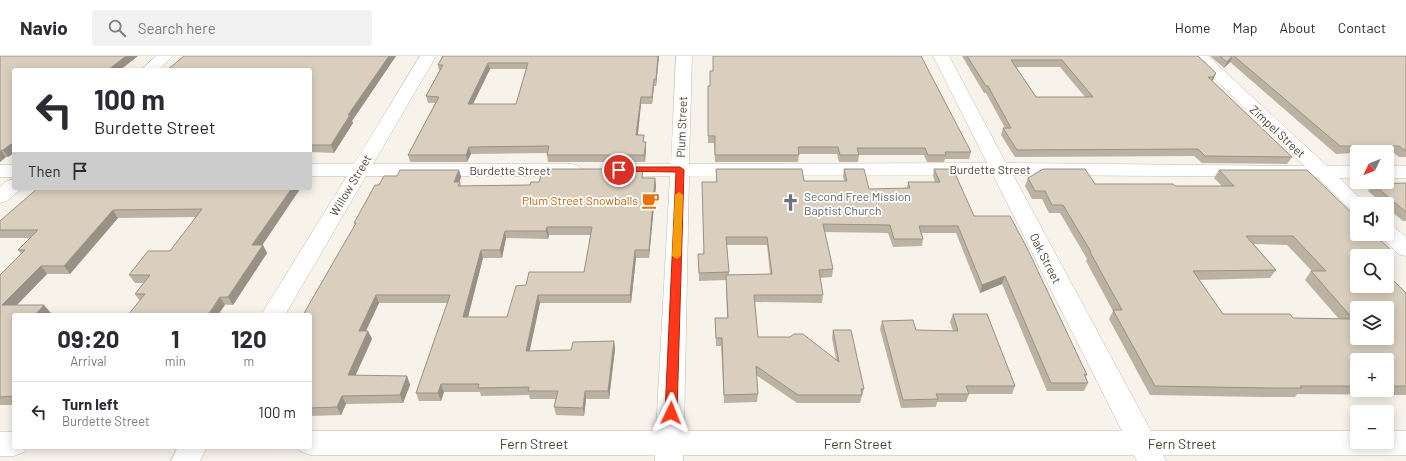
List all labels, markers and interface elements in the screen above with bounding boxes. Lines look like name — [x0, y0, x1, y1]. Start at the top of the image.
search box — [92, 10, 372, 46]
text: Navio — [20, 16, 68, 39]
icon: search — [106, 17, 128, 39]
text: Search here — [138, 19, 216, 37]
text: Home — [1175, 19, 1211, 36]
text: Map — [1233, 19, 1257, 36]
text: About — [1279, 19, 1316, 36]
text: Contact — [1338, 19, 1386, 36]
text: 100 m — [94, 82, 165, 116]
icon: left — [28, 84, 80, 136]
street label: Plum Street — [673, 96, 689, 158]
street label: Zimpel Street — [1247, 102, 1309, 160]
text: Burdette Street — [94, 116, 216, 138]
north arrow — [1350, 145, 1394, 189]
map controls — [1350, 145, 1394, 449]
street label: Willow Street — [326, 152, 374, 218]
pin — [602, 153, 636, 187]
icon: arrive — [608, 159, 630, 181]
icon: arrive — [69, 160, 91, 182]
text: Then — [28, 162, 61, 180]
street label: Burdette Street — [949, 162, 1031, 176]
street label: Burdette Street — [469, 163, 551, 177]
place label: Second Free Mission Baptist Church — [804, 189, 911, 217]
cafe icon: Plum Street Snowballs — [641, 190, 661, 210]
place label: Plum Street Snowballs — [522, 193, 638, 207]
church icon: Second Free Mission Baptist Church — [781, 193, 801, 213]
button: sound — [1350, 197, 1394, 241]
street label: Oak Street — [1027, 230, 1065, 286]
button: search — [1350, 249, 1394, 293]
button: layers — [1350, 301, 1394, 345]
text: 09:20 — [57, 324, 120, 353]
text: 1 — [171, 324, 180, 353]
text: 120 — [231, 324, 267, 353]
text: Arrival — [70, 353, 107, 369]
text: min — [165, 353, 186, 369]
text: m — [244, 353, 254, 369]
button: + — [1350, 353, 1394, 397]
position arrow — [650, 392, 692, 434]
text: Turn left — [62, 395, 118, 413]
icon: left — [28, 401, 50, 423]
text: 100 m — [258, 403, 296, 421]
button: − — [1350, 405, 1394, 449]
text: Burdette Street — [62, 413, 150, 429]
street label: Fern Street — [500, 435, 568, 452]
street label: Fern Street — [824, 435, 892, 452]
street label: Fern Street — [1148, 435, 1216, 452]

